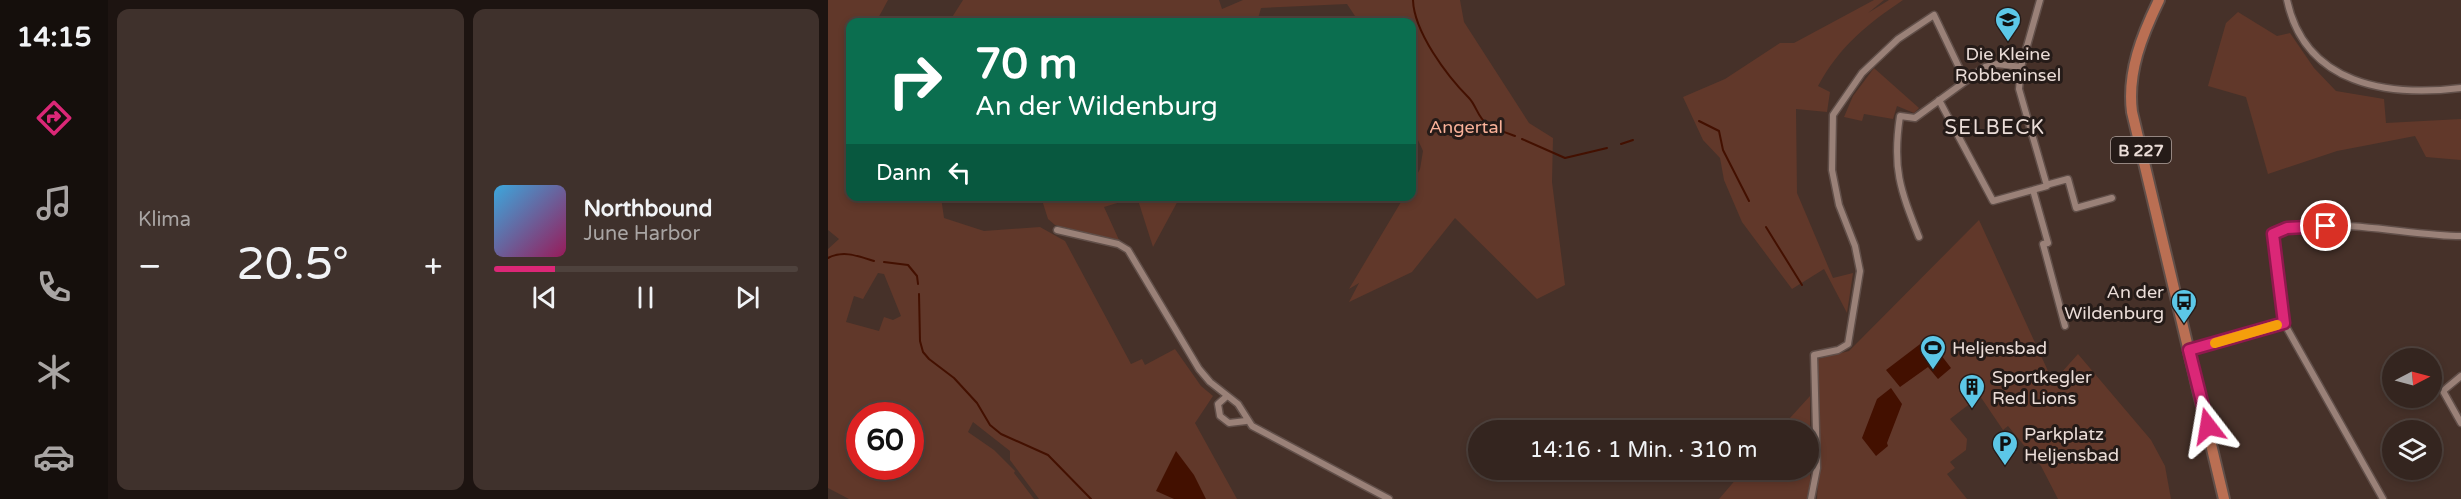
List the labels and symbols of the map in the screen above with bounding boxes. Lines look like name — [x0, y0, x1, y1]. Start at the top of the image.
school or university icon: Die Kleine Robbeninsel — [1993, 5, 2023, 43]
place label: Die Kleine Robbeninsel — [1955, 43, 2061, 86]
park label: Angertal — [1429, 116, 1503, 138]
district label: SELBECK — [1945, 116, 2045, 140]
road number: B 227 — [2111, 137, 2171, 163]
pin — [2300, 200, 2351, 251]
place label: An der Wildenburg — [2064, 281, 2164, 324]
bus stop icon: An der Wildenburg — [2169, 287, 2199, 325]
sports icon: Heljensbad — [1918, 333, 1948, 371]
place label: Heljensbad — [1952, 337, 2047, 359]
north arrow — [2382, 348, 2442, 408]
place label: Sportkegler Red Lions — [1992, 366, 2092, 409]
building icon: Sportkegler Red Lions — [1957, 372, 1987, 410]
position arrow — [2176, 394, 2240, 458]
speed limit sign: 60 — [846, 402, 924, 480]
place label: Parkplatz Heljensbad — [2024, 423, 2119, 466]
parking icon: Parkplatz Heljensbad — [1990, 429, 2020, 467]

